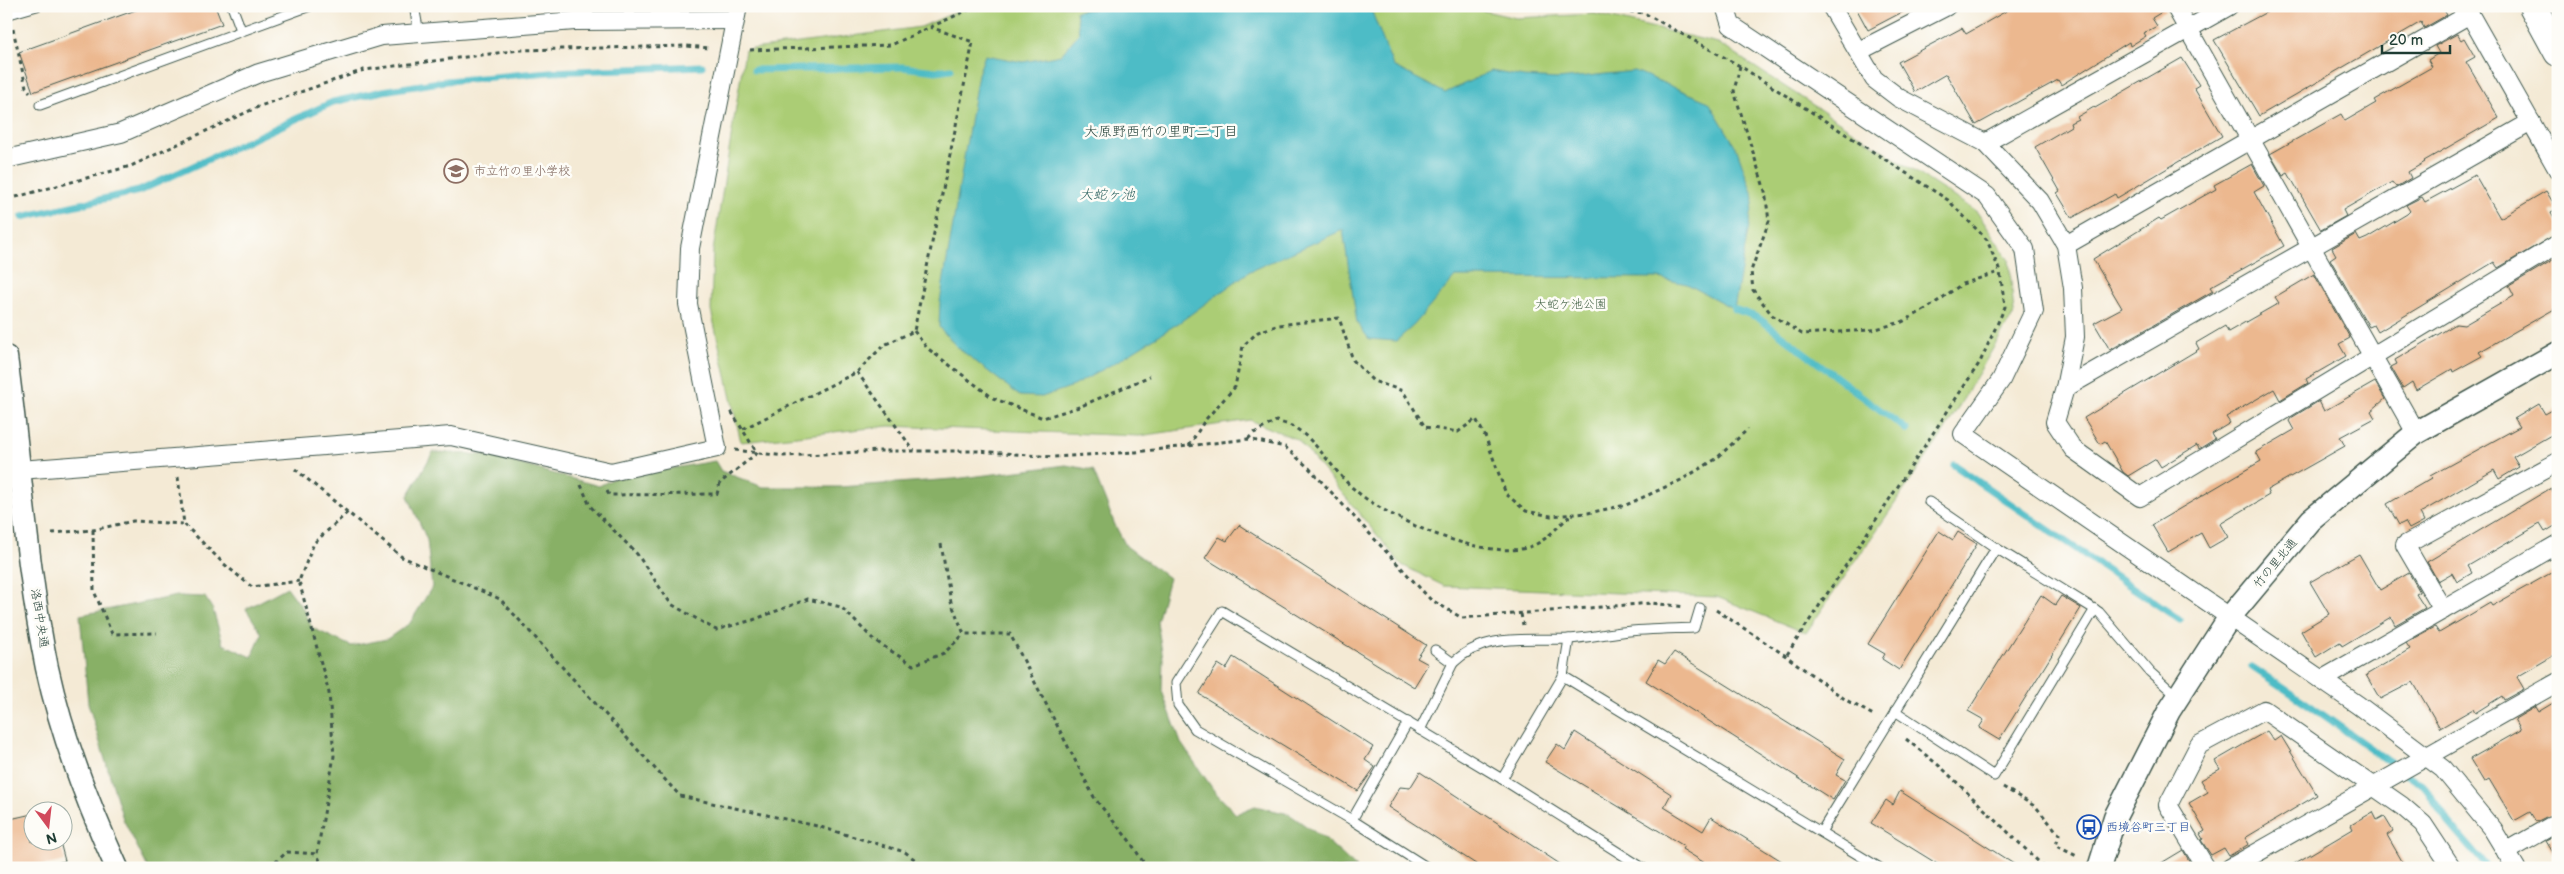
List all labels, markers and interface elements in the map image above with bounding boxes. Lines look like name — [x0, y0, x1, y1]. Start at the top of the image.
scale bar — [2382, 22, 2449, 54]
text: 20 m — [2389, 31, 2423, 50]
district label: 大原野西竹の里町二丁目 — [1084, 123, 1238, 140]
school or university icon: 市立竹の里小学校 — [443, 158, 469, 184]
place label: 市立竹の里小学校 — [474, 164, 570, 179]
water label: 大蛇ヶ池 — [1079, 186, 1136, 203]
park label: 大蛇ケ池公園 — [1535, 297, 1607, 312]
street label: 竹の里北通 — [2250, 536, 2300, 591]
street label: 洛西中央通 — [27, 587, 52, 649]
north arrow — [22, 802, 72, 852]
bus stop icon: 西境谷町三丁目 — [2076, 814, 2102, 840]
place label: 西境谷町三丁目 — [2106, 820, 2190, 835]
text: N — [44, 829, 59, 848]

